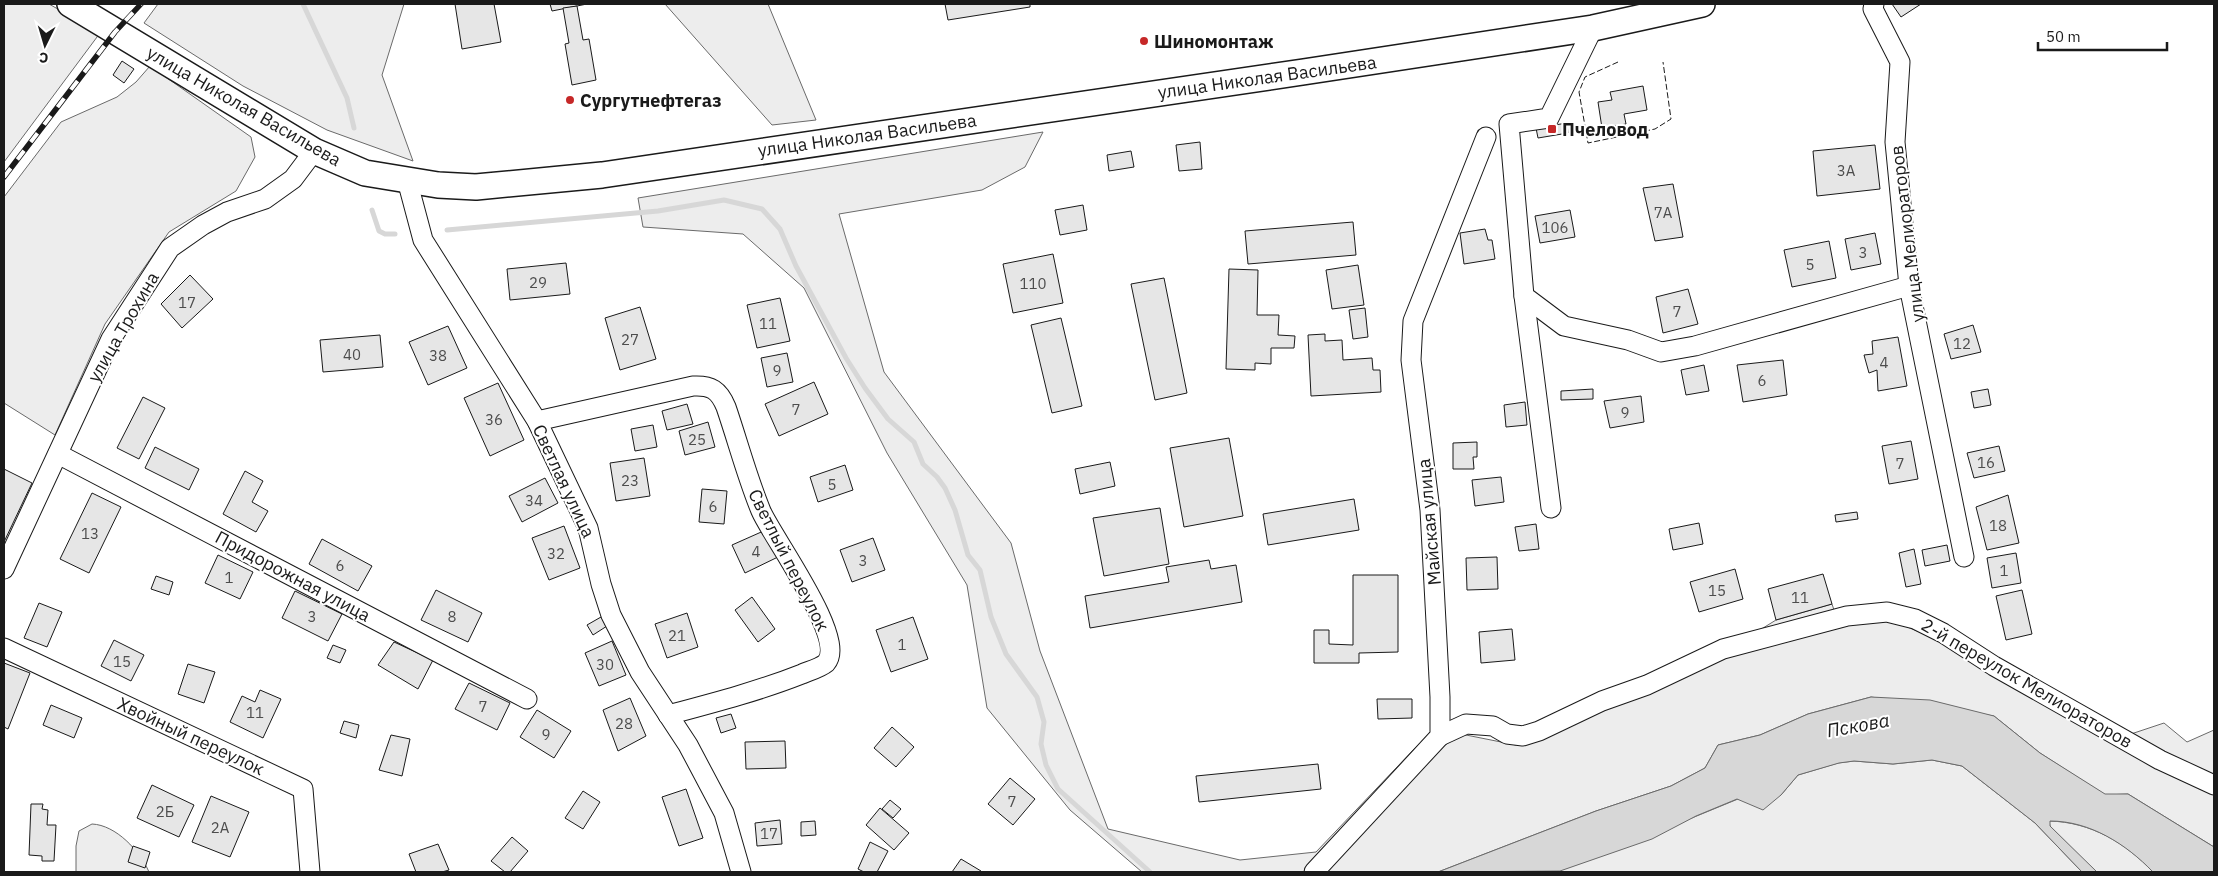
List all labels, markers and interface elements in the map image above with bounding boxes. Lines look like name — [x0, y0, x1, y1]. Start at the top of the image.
north arrow — [20, 20, 70, 70]
scale bar — [2038, 20, 2167, 52]
text: 50 m — [2046, 27, 2081, 46]
place label: Шиномонтаж — [1154, 30, 1274, 53]
marker: Шиномонтаж — [1138, 35, 1150, 47]
street label: улица Николая Васильева — [143, 41, 346, 171]
text: С — [39, 49, 49, 67]
street label: улица Николая Васильева — [1156, 50, 1378, 104]
place label: Сургутнефтегаз — [580, 89, 721, 112]
marker: Сургутнефтегаз — [564, 94, 576, 106]
street label: улица Николая Васильева — [756, 108, 978, 162]
place label: Пчеловод — [1562, 118, 1649, 141]
marker: Пчеловод — [1546, 123, 1558, 135]
street label: улица Мелиораторов — [1885, 144, 1929, 324]
house number: 3А — [1837, 161, 1856, 180]
house number: 7А — [1654, 203, 1673, 222]
house number: 106 — [1541, 218, 1569, 237]
house number: 3 — [1858, 243, 1868, 262]
house number: 5 — [1805, 255, 1815, 274]
street label: улица Трохина — [82, 267, 164, 386]
house number: 29 — [529, 273, 547, 292]
house number: 110 — [1019, 274, 1047, 293]
house number: 17 — [178, 293, 196, 312]
house number: 7 — [1672, 302, 1682, 321]
house number: 11 — [759, 314, 777, 333]
house number: 27 — [621, 330, 639, 349]
house number: 12 — [1953, 334, 1971, 353]
house number: 40 — [343, 345, 361, 364]
house number: 38 — [429, 346, 447, 365]
house number: 4 — [1879, 353, 1889, 372]
house number: 9 — [772, 361, 782, 380]
house number: 6 — [1757, 371, 1767, 390]
house number: 7 — [791, 400, 801, 419]
house number: 9 — [1620, 403, 1630, 422]
house number: 36 — [485, 410, 503, 429]
street label: Светлая улица — [528, 421, 600, 542]
house number: 25 — [688, 430, 706, 449]
house number: 16 — [1977, 453, 1995, 472]
house number: 7 — [1895, 454, 1905, 473]
street label: Майская улица — [1412, 457, 1446, 586]
house number: 23 — [621, 471, 639, 490]
house number: 5 — [827, 475, 837, 494]
street label: Светлый переулок — [743, 485, 835, 635]
house number: 34 — [525, 491, 543, 510]
house number: 6 — [708, 497, 718, 516]
house number: 18 — [1989, 516, 2007, 535]
house number: 13 — [81, 524, 99, 543]
street label: Придорожная улица — [212, 525, 375, 627]
house number: 4 — [751, 542, 761, 561]
house number: 32 — [547, 544, 565, 563]
house number: 3 — [858, 551, 868, 570]
house number: 6 — [335, 556, 345, 575]
house number: 1 — [1999, 561, 2009, 580]
house number: 1 — [224, 568, 234, 587]
house number: 15 — [1708, 581, 1726, 600]
house number: 11 — [1791, 588, 1809, 607]
house number: 3 — [307, 607, 317, 626]
house number: 8 — [447, 607, 457, 626]
street label: 2-й переулок Мелиораторов — [1917, 613, 2137, 753]
house number: 21 — [668, 626, 686, 645]
house number: 1 — [897, 635, 907, 654]
house number: 15 — [113, 652, 131, 671]
house number: 30 — [596, 655, 614, 674]
street label: Хвойный переулок — [114, 692, 268, 780]
house number: 7 — [478, 697, 488, 716]
house number: 11 — [246, 703, 264, 722]
water label: Пскова — [1825, 708, 1891, 742]
house number: 28 — [615, 714, 633, 733]
house number: 9 — [541, 725, 551, 744]
house number: 7 — [1007, 792, 1017, 811]
house number: 2Б — [156, 802, 174, 821]
house number: 2А — [211, 818, 230, 837]
house number: 17 — [760, 824, 778, 843]

